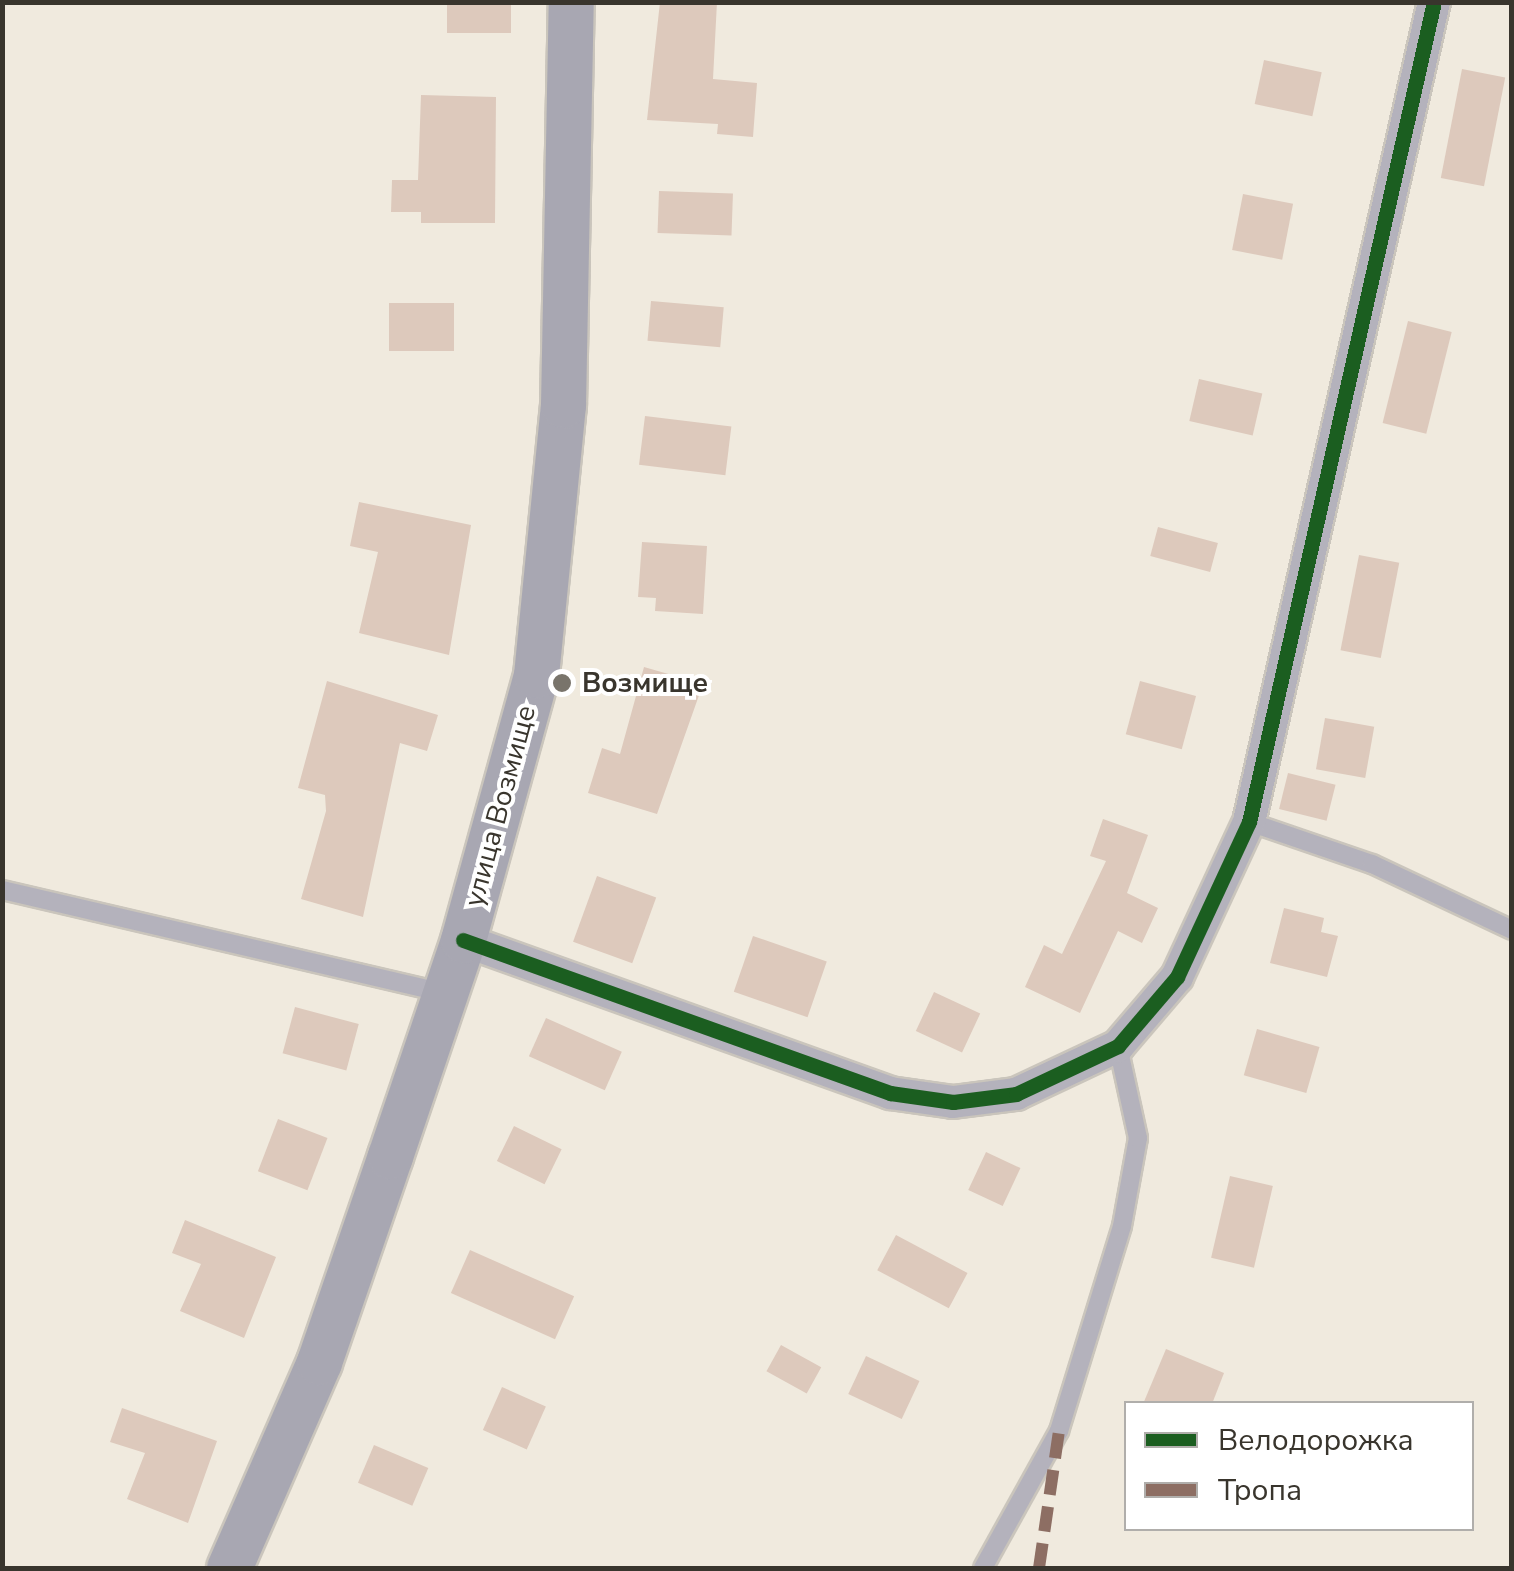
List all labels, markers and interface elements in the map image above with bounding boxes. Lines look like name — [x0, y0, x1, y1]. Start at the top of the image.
place label: Возмище — [582, 666, 708, 700]
marker: Возмище — [551, 672, 573, 694]
street label: улица Возмище — [457, 702, 543, 910]
legend — [1124, 1401, 1474, 1531]
text: Велодорожка — [1218, 1420, 1414, 1461]
text: Тропа — [1218, 1470, 1302, 1511]

